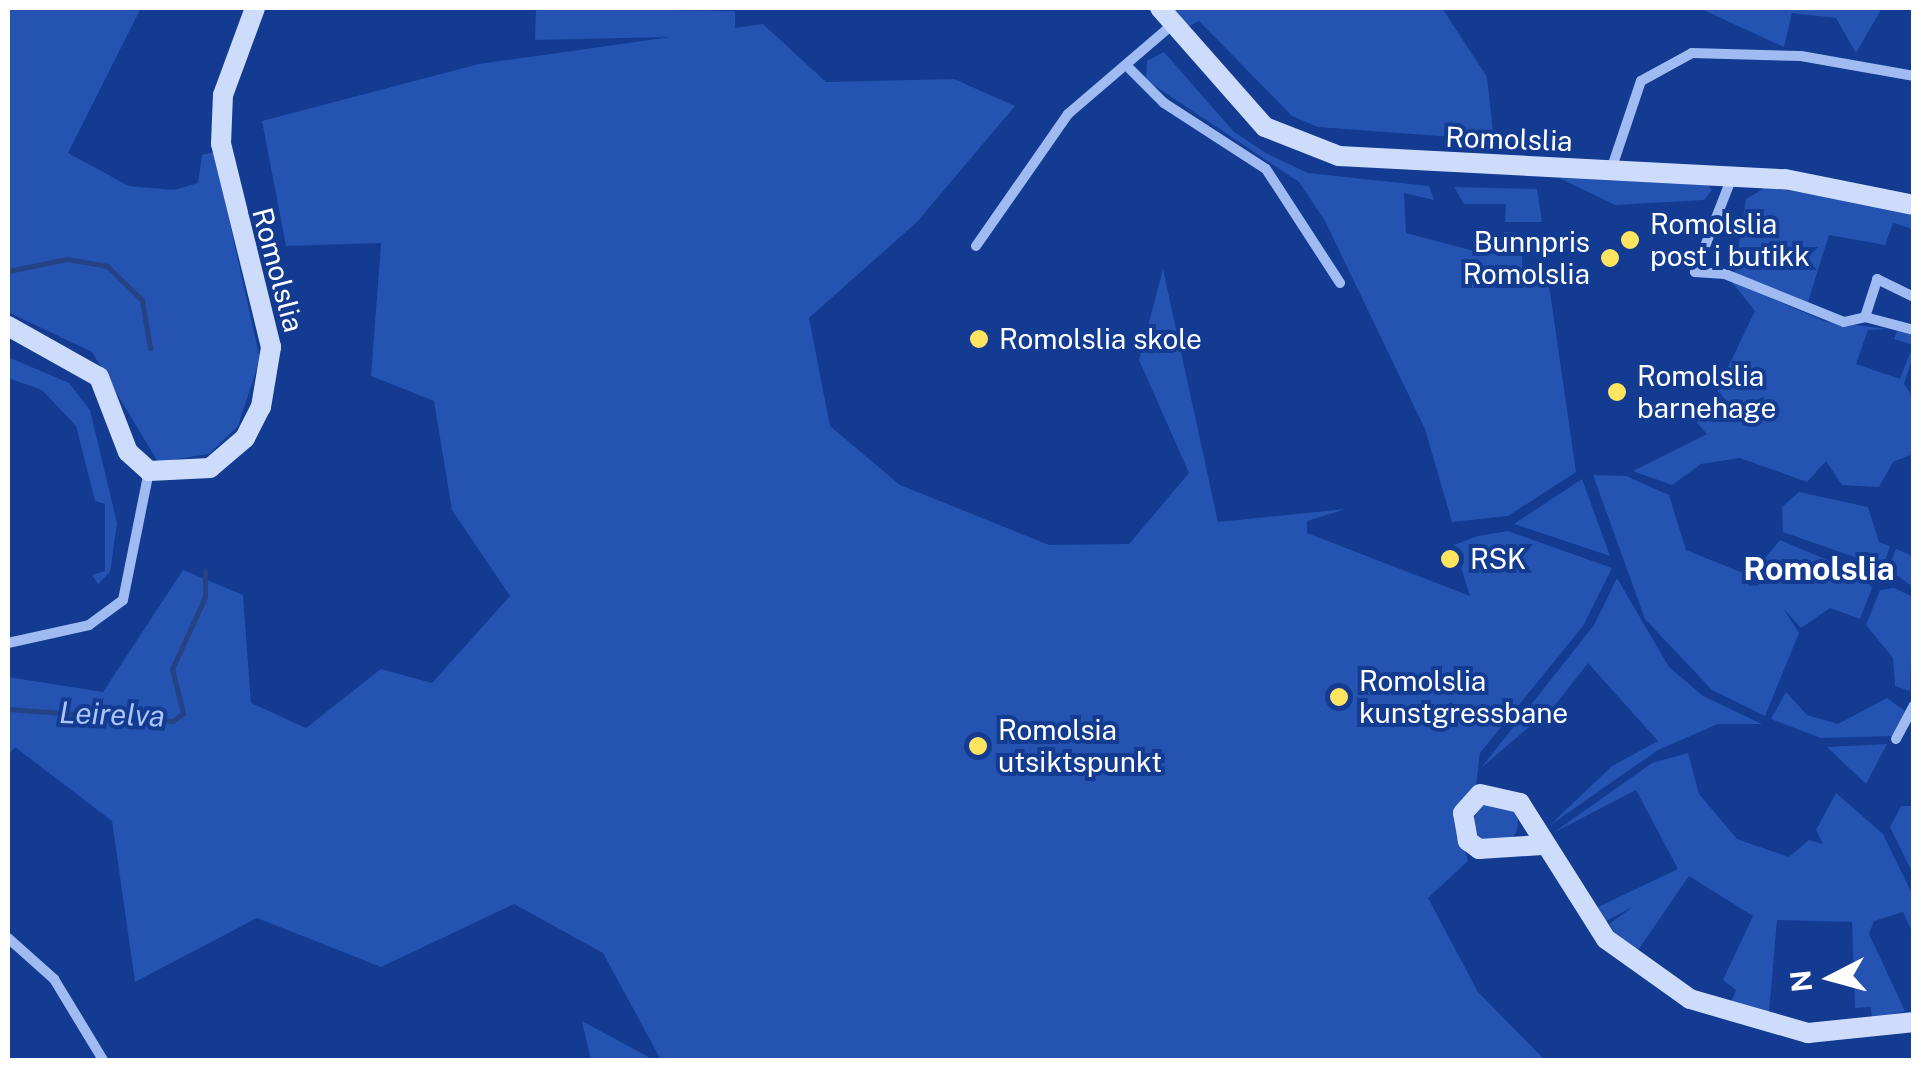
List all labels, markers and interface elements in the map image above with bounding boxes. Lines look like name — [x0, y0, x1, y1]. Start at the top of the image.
street label: Romolslia — [1445, 120, 1573, 158]
street label: Romolslia — [245, 204, 311, 336]
place label: Romolslia post i butikk — [1650, 207, 1810, 273]
place label: Bunnpris Romolslia — [1463, 225, 1590, 291]
marker: Romolslia post i butikk — [1619, 229, 1641, 251]
marker: Bunnpris Romolslia — [1599, 247, 1621, 269]
place label: Romolslia skole — [999, 322, 1202, 356]
marker: Romolslia skole — [968, 328, 990, 350]
place label: Romolslia barnehage — [1637, 359, 1776, 425]
marker: Romolslia barnehage — [1606, 381, 1628, 403]
place label: RSK — [1470, 542, 1526, 576]
marker: RSK — [1439, 548, 1461, 570]
district label: Romolslia — [1743, 550, 1895, 588]
place label: Romolslia kunstgressbane — [1359, 664, 1568, 730]
marker: Romolslia kunstgressbane — [1328, 686, 1350, 708]
water label: Leirelva — [59, 694, 165, 734]
place label: Romolsia utsiktspunkt — [998, 713, 1162, 779]
marker: Romolsia utsiktspunkt — [967, 735, 989, 757]
north arrow — [1781, 928, 1881, 1028]
text: N — [1783, 969, 1818, 994]

